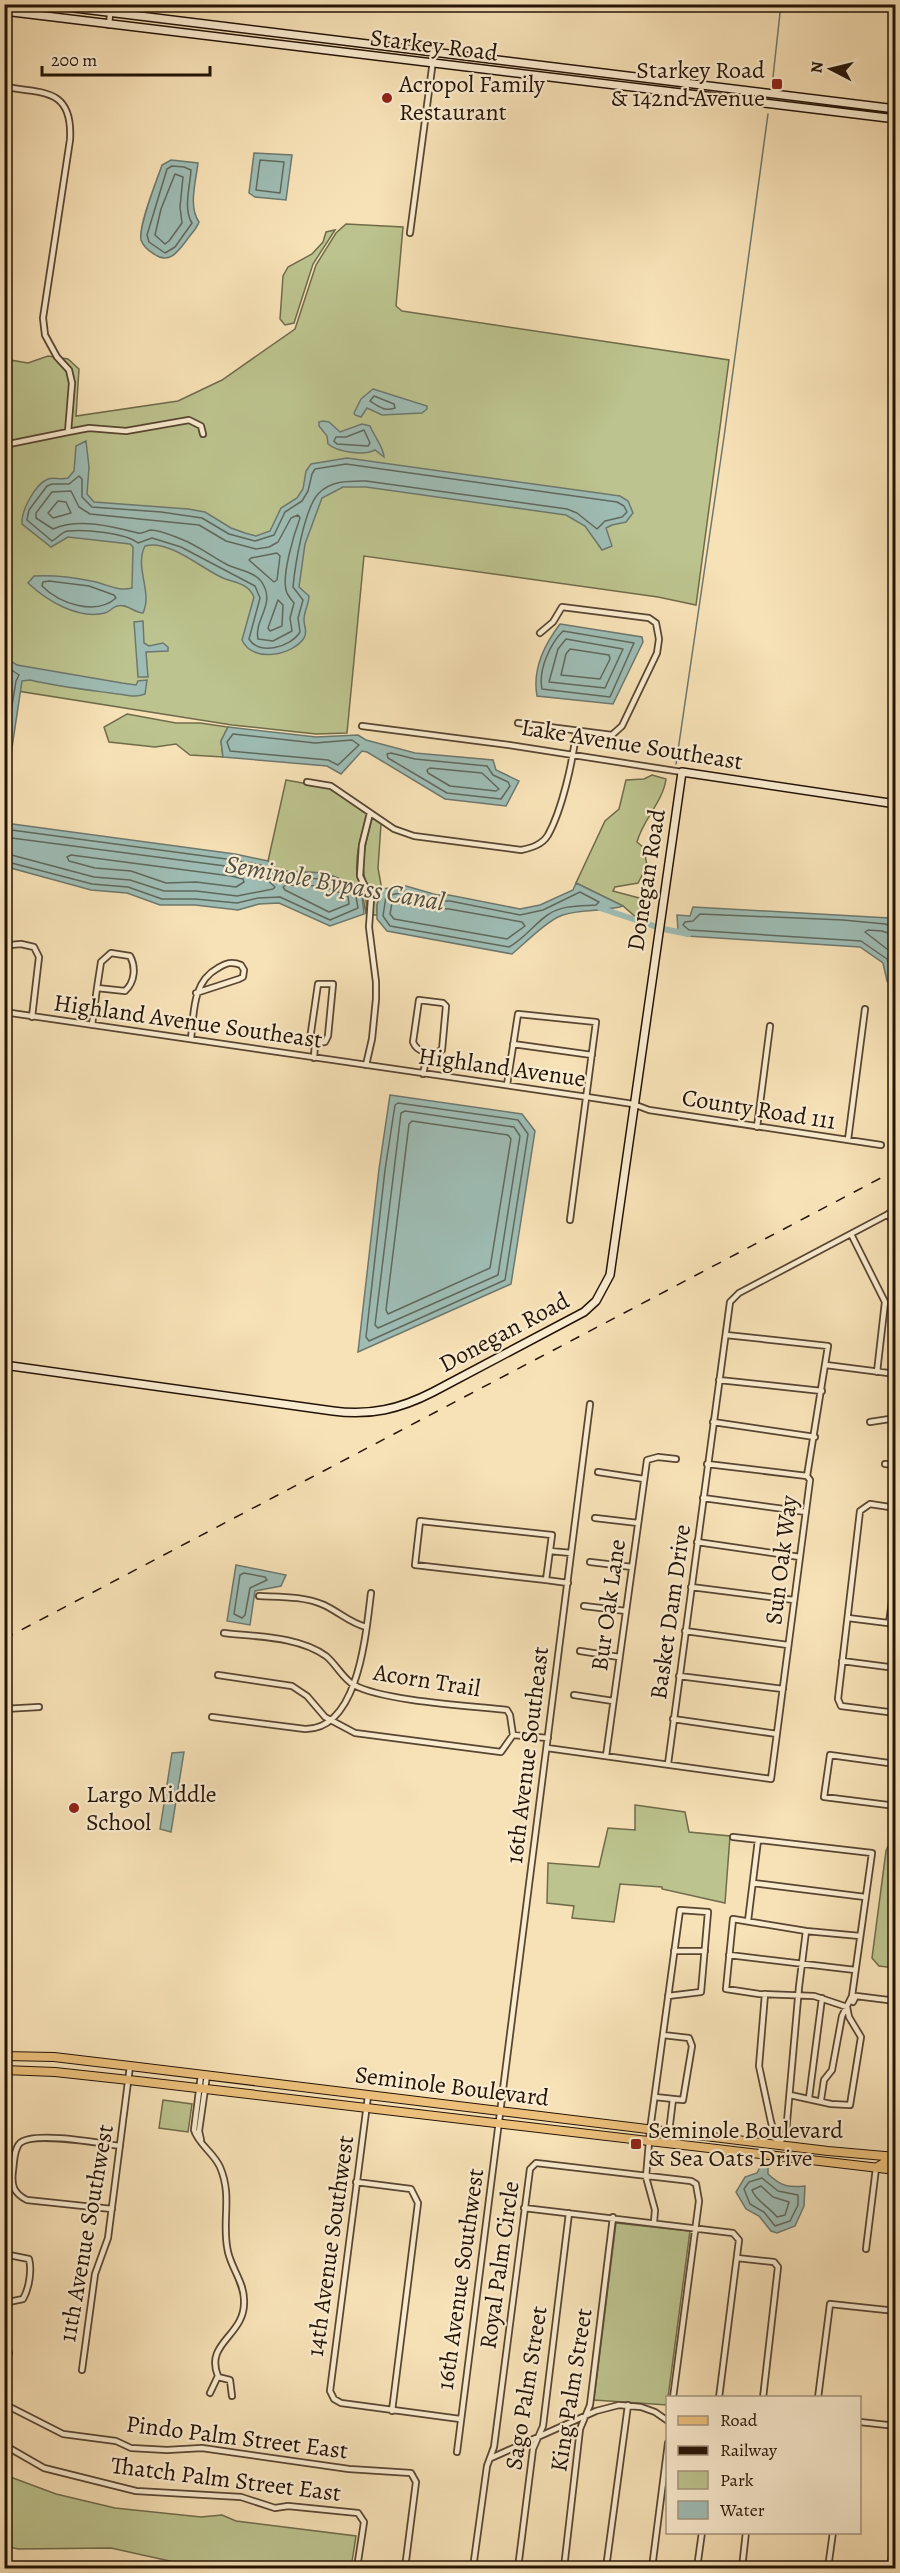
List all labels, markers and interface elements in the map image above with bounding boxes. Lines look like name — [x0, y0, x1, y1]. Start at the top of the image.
street label: Starkey Road — [368, 21, 500, 69]
scale bar — [42, 39, 210, 77]
north arrow — [801, 39, 861, 99]
text: 200 m — [51, 48, 97, 72]
place label: Starkey Road & 142nd Avenue — [611, 54, 765, 114]
text: N — [805, 60, 829, 74]
place label: Acropol Family Restaurant — [398, 68, 545, 128]
marker: Starkey Road & 142nd Avenue — [770, 77, 784, 91]
marker: Acropol Family Restaurant — [380, 91, 394, 105]
street label: Lake Avenue Southeast — [519, 711, 745, 777]
street label: Donegan Road — [619, 807, 673, 953]
water label: Seminole Bypass Canal — [223, 846, 448, 920]
street label: Highland Avenue Southeast — [52, 986, 324, 1056]
street label: Highland Avenue — [416, 1039, 588, 1095]
street label: County Road 111 — [680, 1081, 838, 1137]
street label: Donegan Road — [433, 1284, 575, 1380]
street label: Sun Oak Way — [757, 1493, 805, 1626]
street label: Basket Dam Drive — [642, 1522, 698, 1702]
street label: Bur Oak Lane — [583, 1537, 633, 1673]
street label: 16th Avenue Southeast — [498, 1645, 556, 1865]
street label: Acorn Trail — [370, 1656, 483, 1704]
place label: Largo Middle School — [86, 1778, 217, 1838]
marker: Largo Middle School — [67, 1801, 81, 1815]
street label: Seminole Boulevard — [353, 2058, 551, 2114]
place label: Seminole Boulevard & Sea Oats Drive — [648, 2114, 843, 2174]
street label: 11th Avenue Southwest — [51, 2122, 121, 2344]
street label: 14th Avenue Southwest — [299, 2133, 361, 2359]
marker: Seminole Boulevard & Sea Oats Drive — [629, 2137, 643, 2151]
street label: 16th Avenue Southwest — [429, 2166, 491, 2392]
street label: Royal Palm Circle — [471, 2179, 527, 2351]
street label: Sago Palm Street — [497, 2304, 555, 2472]
street label: King Palm Street — [542, 2306, 600, 2474]
legend — [666, 2396, 861, 2534]
street label: Pindo Palm Street East — [124, 2408, 350, 2466]
text: Road — [720, 2408, 758, 2432]
text: Railway — [720, 2438, 778, 2462]
street label: Thatch Palm Street East — [109, 2449, 343, 2509]
text: Park — [720, 2468, 754, 2492]
text: Water — [719, 2498, 765, 2522]

